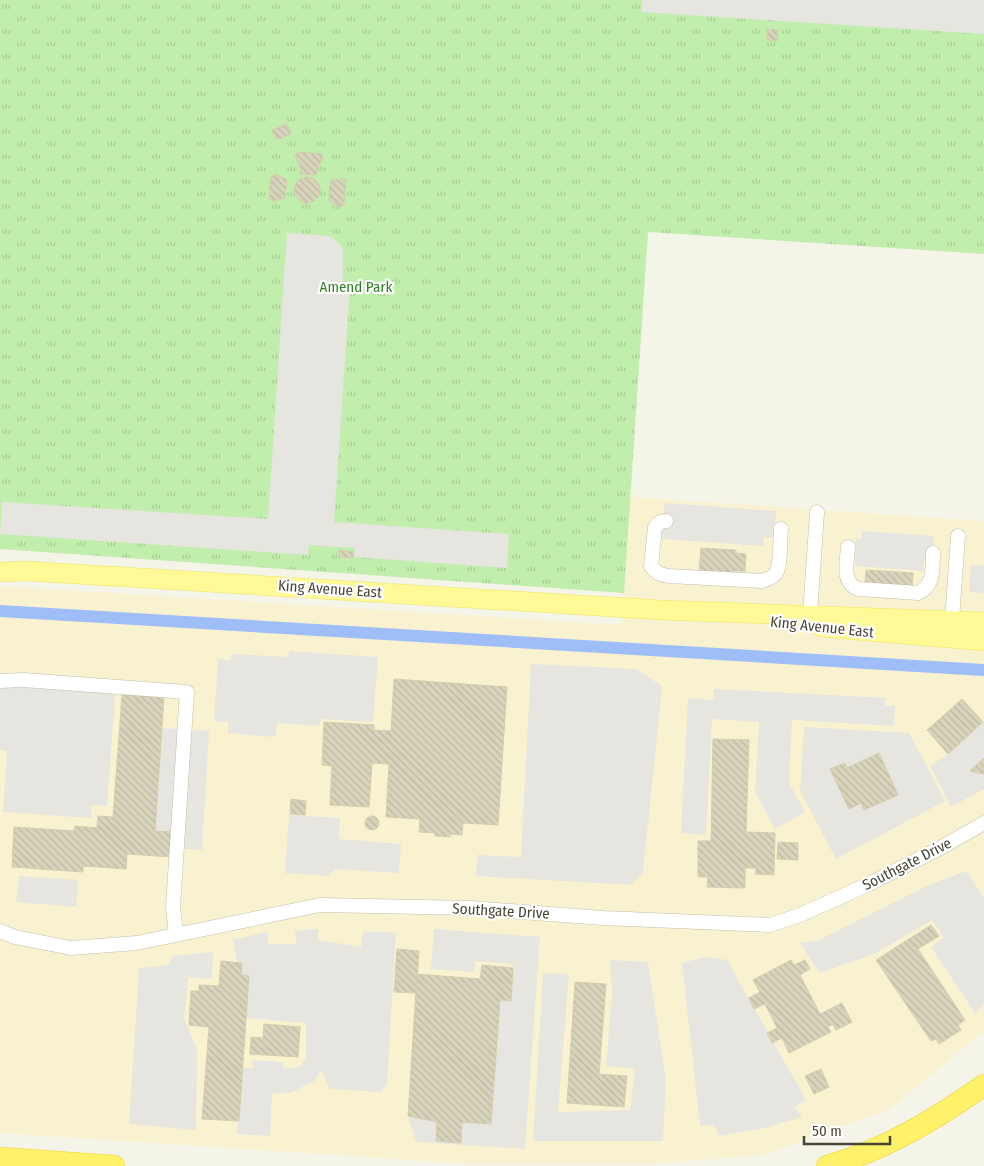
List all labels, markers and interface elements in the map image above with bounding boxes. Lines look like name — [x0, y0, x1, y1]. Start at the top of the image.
park label: Amend Park — [320, 278, 392, 296]
street label: King Avenue East — [277, 576, 383, 602]
street label: King Avenue East — [769, 613, 875, 641]
street label: Southgate Drive — [859, 834, 955, 894]
street label: Southgate Drive — [452, 899, 550, 923]
scale bar — [804, 1114, 890, 1146]
text: 50 m — [812, 1122, 842, 1140]

